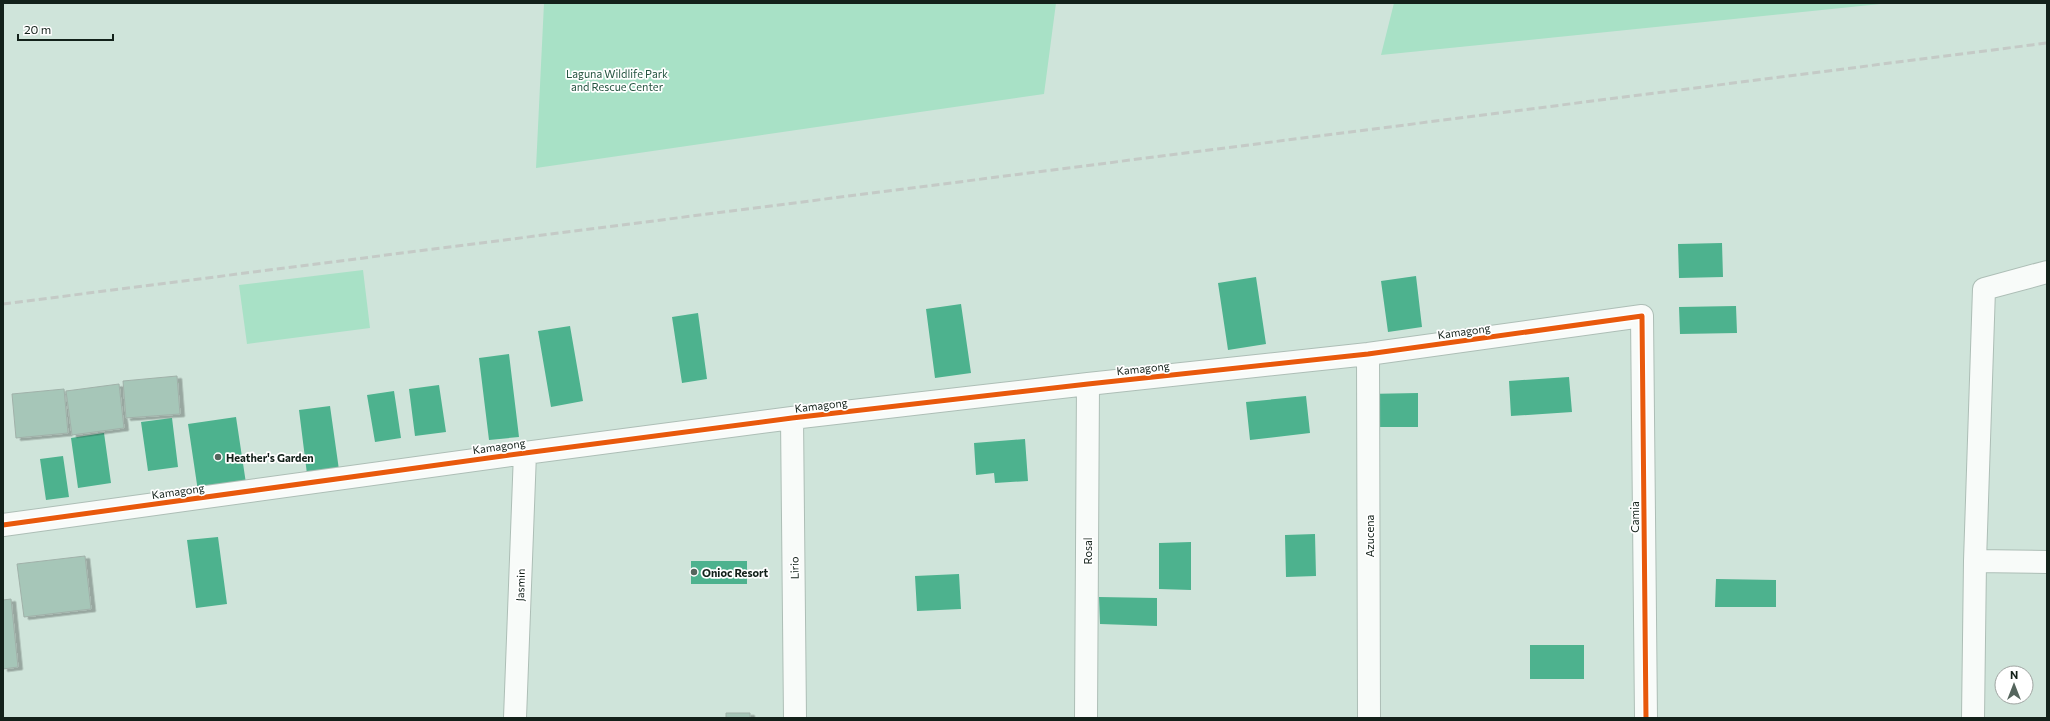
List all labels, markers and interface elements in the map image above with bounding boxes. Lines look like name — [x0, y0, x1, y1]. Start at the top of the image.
scale bar — [18, 16, 113, 42]
text: 20 m — [24, 22, 51, 36]
park label: Laguna Wildlife Park and Rescue Center — [566, 67, 668, 93]
street label: Kamagong — [1437, 321, 1491, 341]
street label: Kamagong — [1116, 359, 1170, 377]
street label: Kamagong — [794, 395, 848, 415]
street label: Kamagong — [472, 436, 526, 456]
place label: Heather's Garden — [226, 451, 314, 464]
marker: Heather's Garden — [213, 452, 223, 462]
street label: Kamagong — [151, 481, 205, 501]
street label: Camia — [1628, 501, 1641, 533]
street label: Azucena — [1363, 515, 1376, 557]
street label: Rosal — [1081, 537, 1094, 565]
street label: Lirio — [787, 556, 801, 580]
place label: Onioc Resort — [702, 566, 769, 579]
marker: Onioc Resort — [689, 567, 699, 577]
street label: Jasmin — [513, 568, 528, 602]
north arrow — [1994, 665, 2034, 705]
text: N — [2010, 668, 2018, 681]

